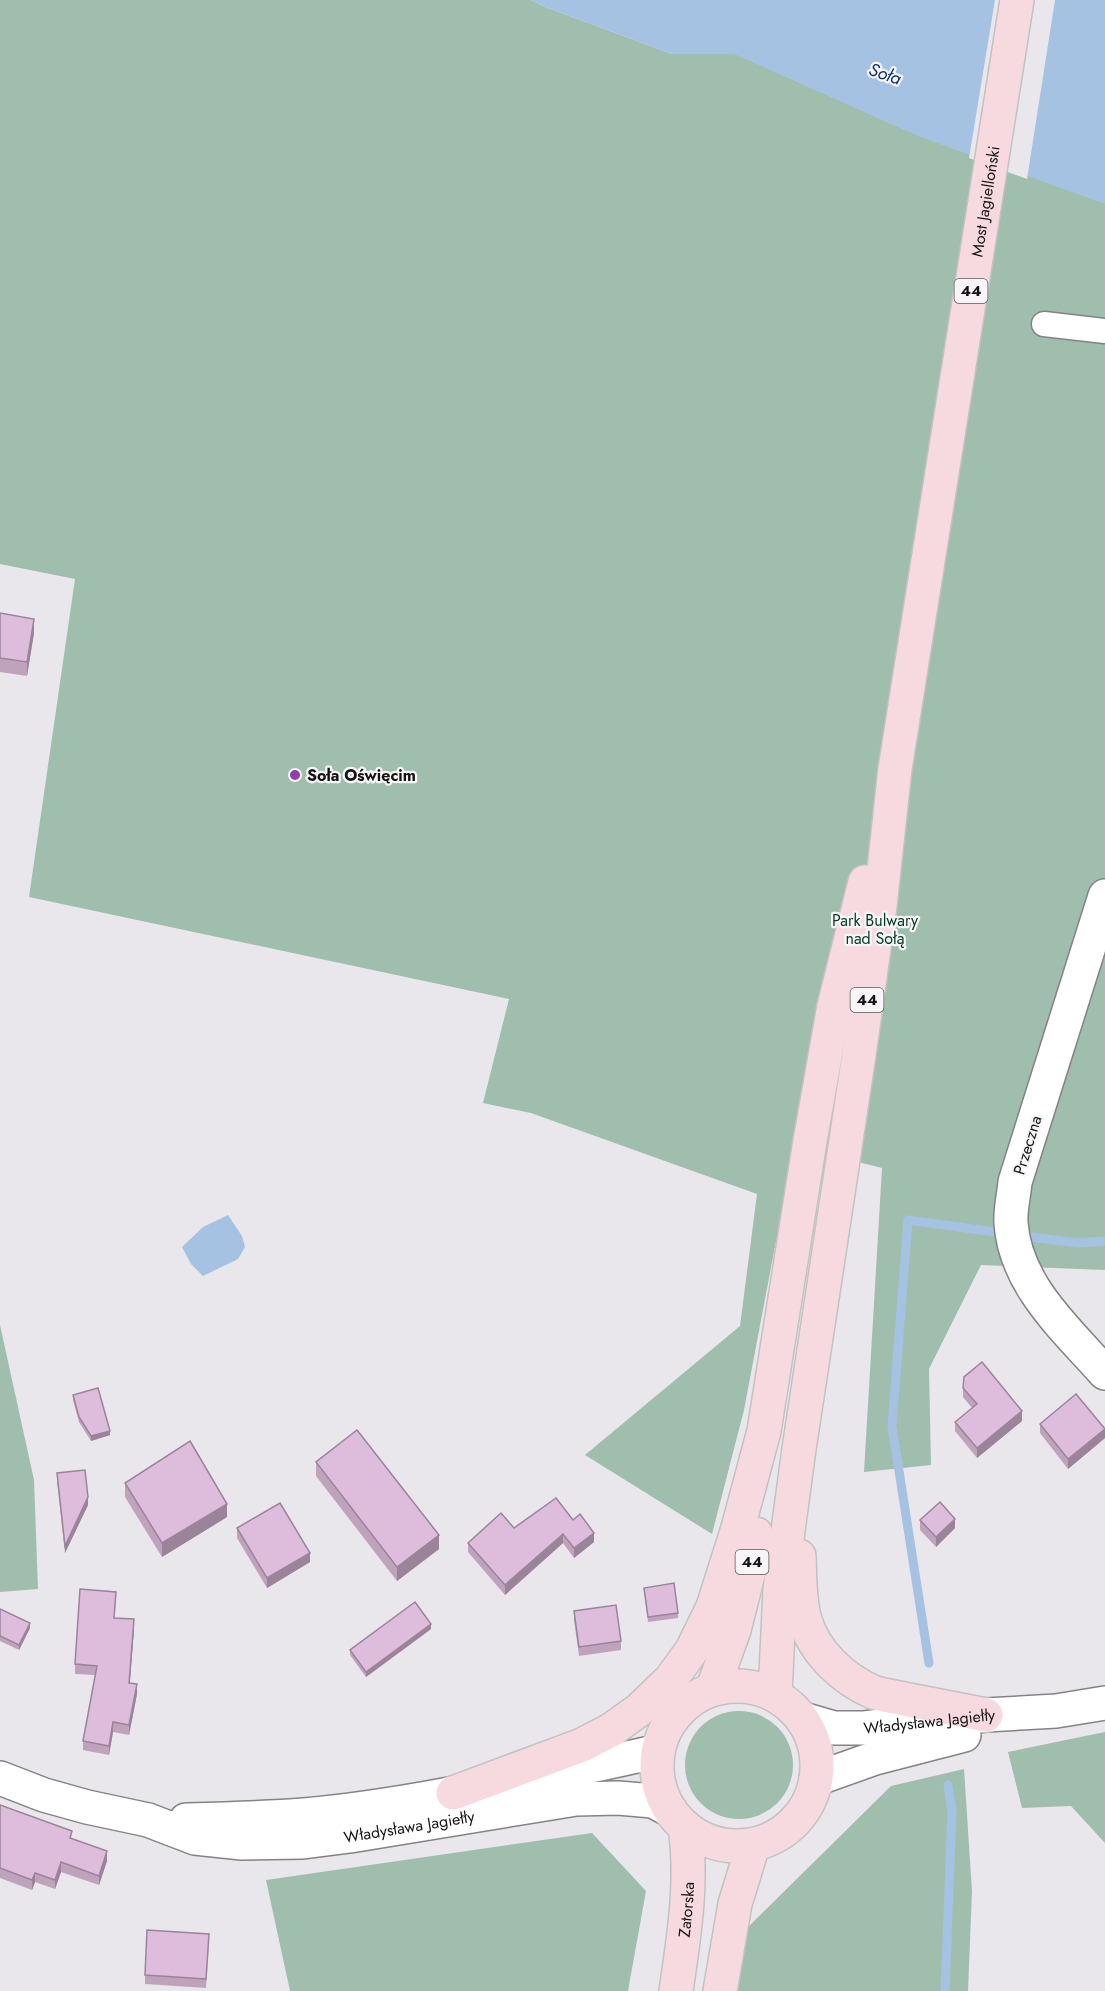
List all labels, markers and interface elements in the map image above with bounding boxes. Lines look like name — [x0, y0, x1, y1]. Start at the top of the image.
water label: Soła — [865, 56, 905, 92]
street label: Most Jagielloński — [965, 144, 1006, 259]
road number: 44 — [954, 279, 988, 303]
place label: Soła Oświęcim — [307, 764, 416, 787]
marker: Soła Oświęcim — [288, 768, 302, 782]
park label: Park Bulwary nad Sołą — [832, 909, 919, 950]
road number: 44 — [850, 988, 884, 1012]
street label: Przeczna — [1008, 1113, 1047, 1178]
road number: 44 — [736, 1550, 768, 1574]
street label: Władysława Jagiełły — [863, 1703, 997, 1740]
street label: Władysława Jagiełły — [342, 1805, 477, 1849]
street label: Zatorska — [673, 1881, 700, 1939]

